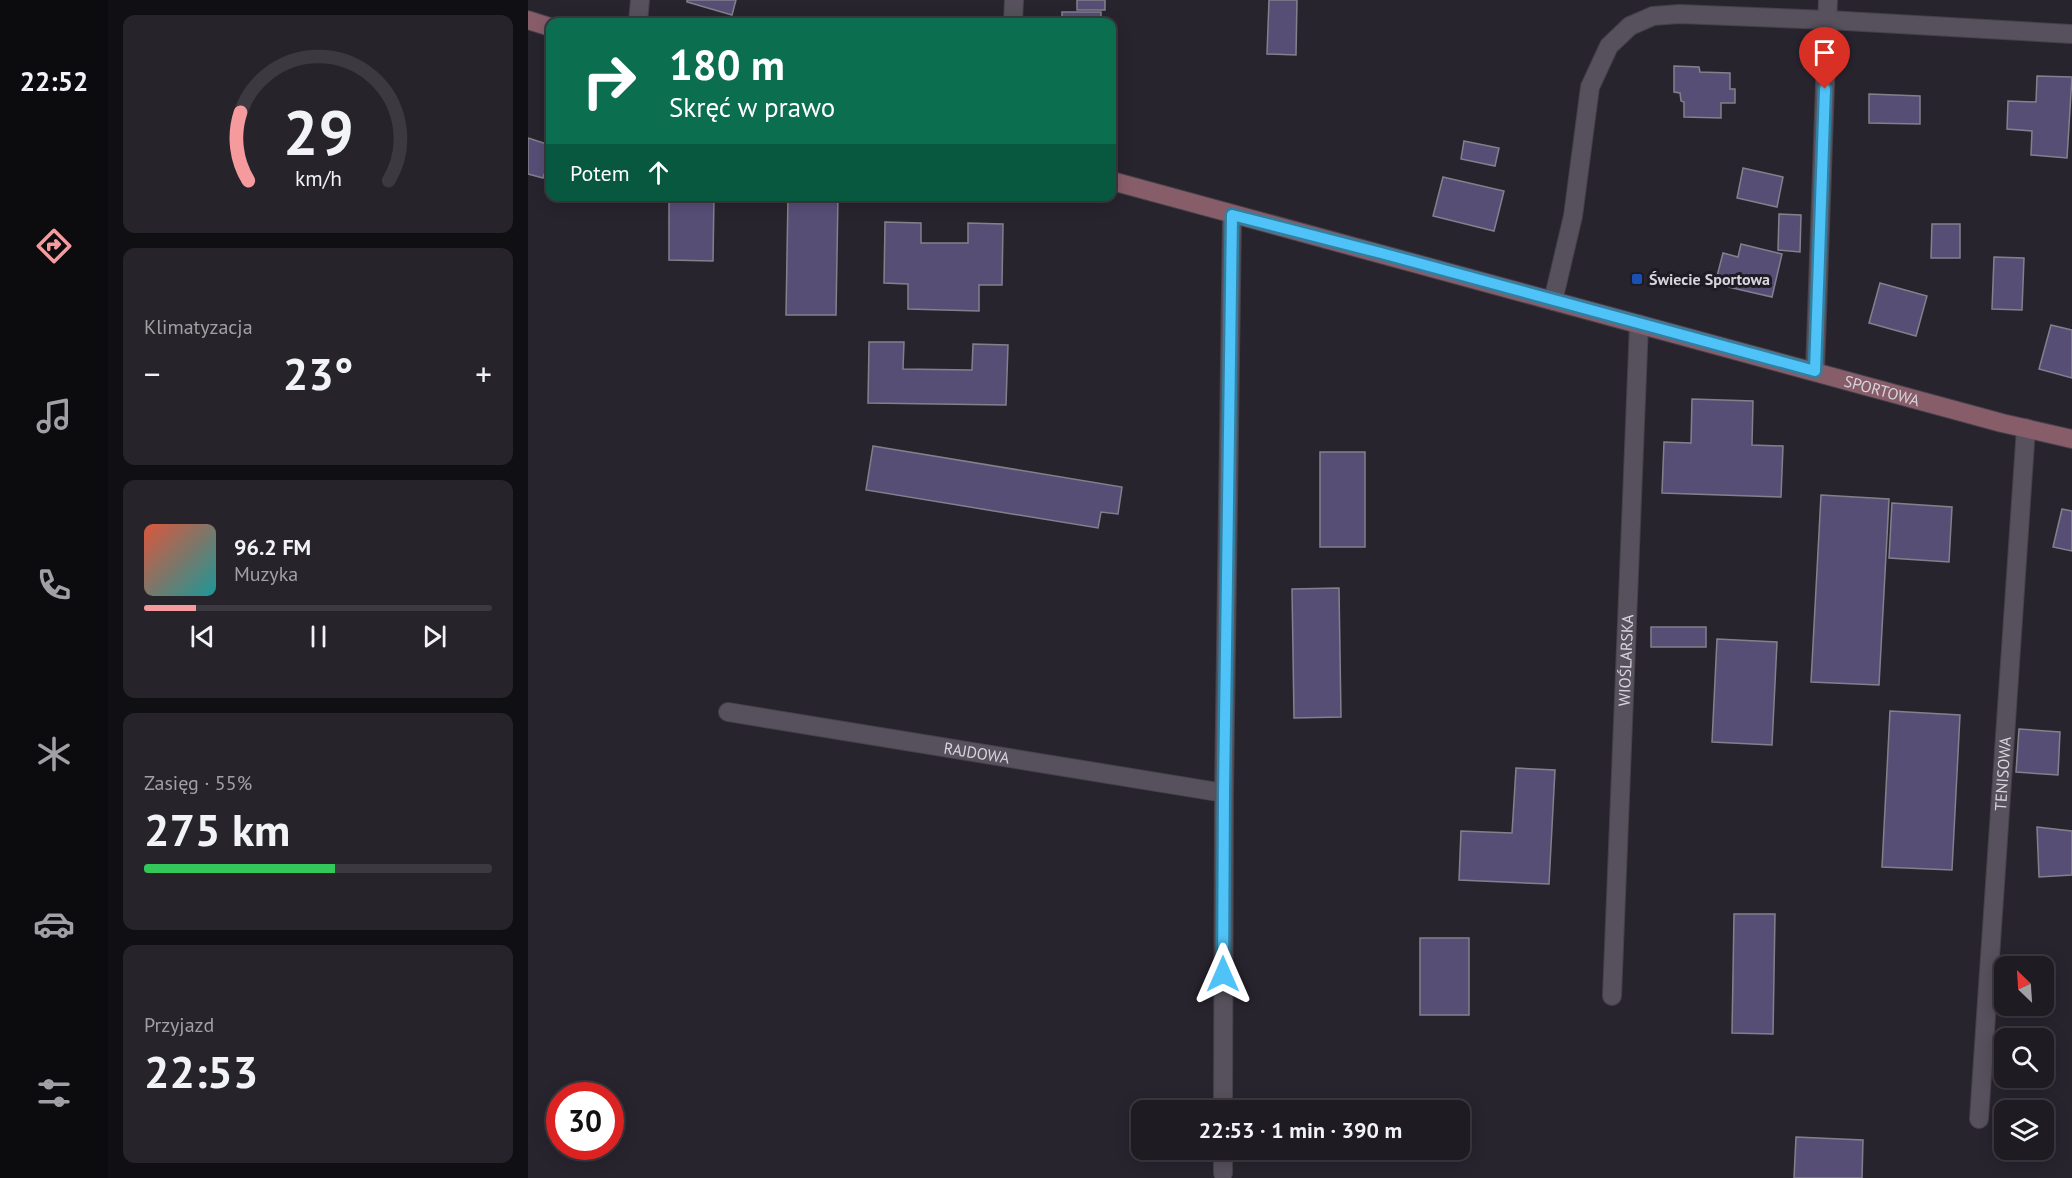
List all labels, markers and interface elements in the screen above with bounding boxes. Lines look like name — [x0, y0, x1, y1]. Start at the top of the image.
pin — [1799, 27, 1850, 89]
icon: arrive — [1808, 36, 1841, 69]
text: 180 m — [669, 37, 785, 92]
icon: right — [570, 42, 648, 120]
text: 22:52 — [20, 64, 88, 98]
text: Skręć w prawo — [669, 90, 835, 124]
text: 29 — [283, 91, 353, 172]
icon: ahead — [642, 156, 675, 189]
text: Potem — [570, 159, 630, 187]
text: km/h — [294, 164, 341, 192]
icon: directions — [33, 225, 75, 267]
place label: Świecie Sportowa — [1649, 269, 1770, 289]
marker: Świecie Sportowa — [1630, 272, 1644, 286]
text: Klimatyzacja — [144, 314, 253, 340]
text: 23° — [283, 344, 353, 402]
text: − — [144, 352, 161, 395]
text: + — [475, 352, 492, 395]
street label: SPORTOWA — [1842, 371, 1923, 410]
icon: music — [33, 395, 75, 437]
text: 96.2 FM — [234, 533, 311, 561]
text: Muzyka — [234, 561, 298, 587]
icon: phone — [33, 564, 75, 606]
street label: WIOŚLARSKA — [1614, 613, 1637, 707]
icon: previous — [186, 620, 219, 653]
icon: pause — [302, 620, 335, 653]
icon: next — [418, 620, 451, 653]
icon: climate — [33, 733, 75, 775]
street label: TENISOWA — [1990, 735, 2015, 812]
street label: RAJDOWA — [942, 737, 1012, 768]
text: Zasięg · 55% — [144, 770, 252, 796]
text: 275 km — [144, 800, 290, 858]
icon: car — [33, 903, 75, 945]
position arrow — [1191, 942, 1255, 1006]
north arrow — [1994, 956, 2054, 1016]
map controls — [1994, 956, 2054, 1160]
text: Przyjazd — [144, 1012, 214, 1038]
button: search — [1994, 1028, 2054, 1088]
text: 22:53 — [144, 1042, 258, 1100]
icon: filters — [33, 1072, 75, 1114]
speed limit sign: 30 — [546, 1082, 624, 1160]
button: layers — [1994, 1100, 2054, 1160]
text: 22:53 · 1 min · 390 m — [1199, 1116, 1402, 1144]

